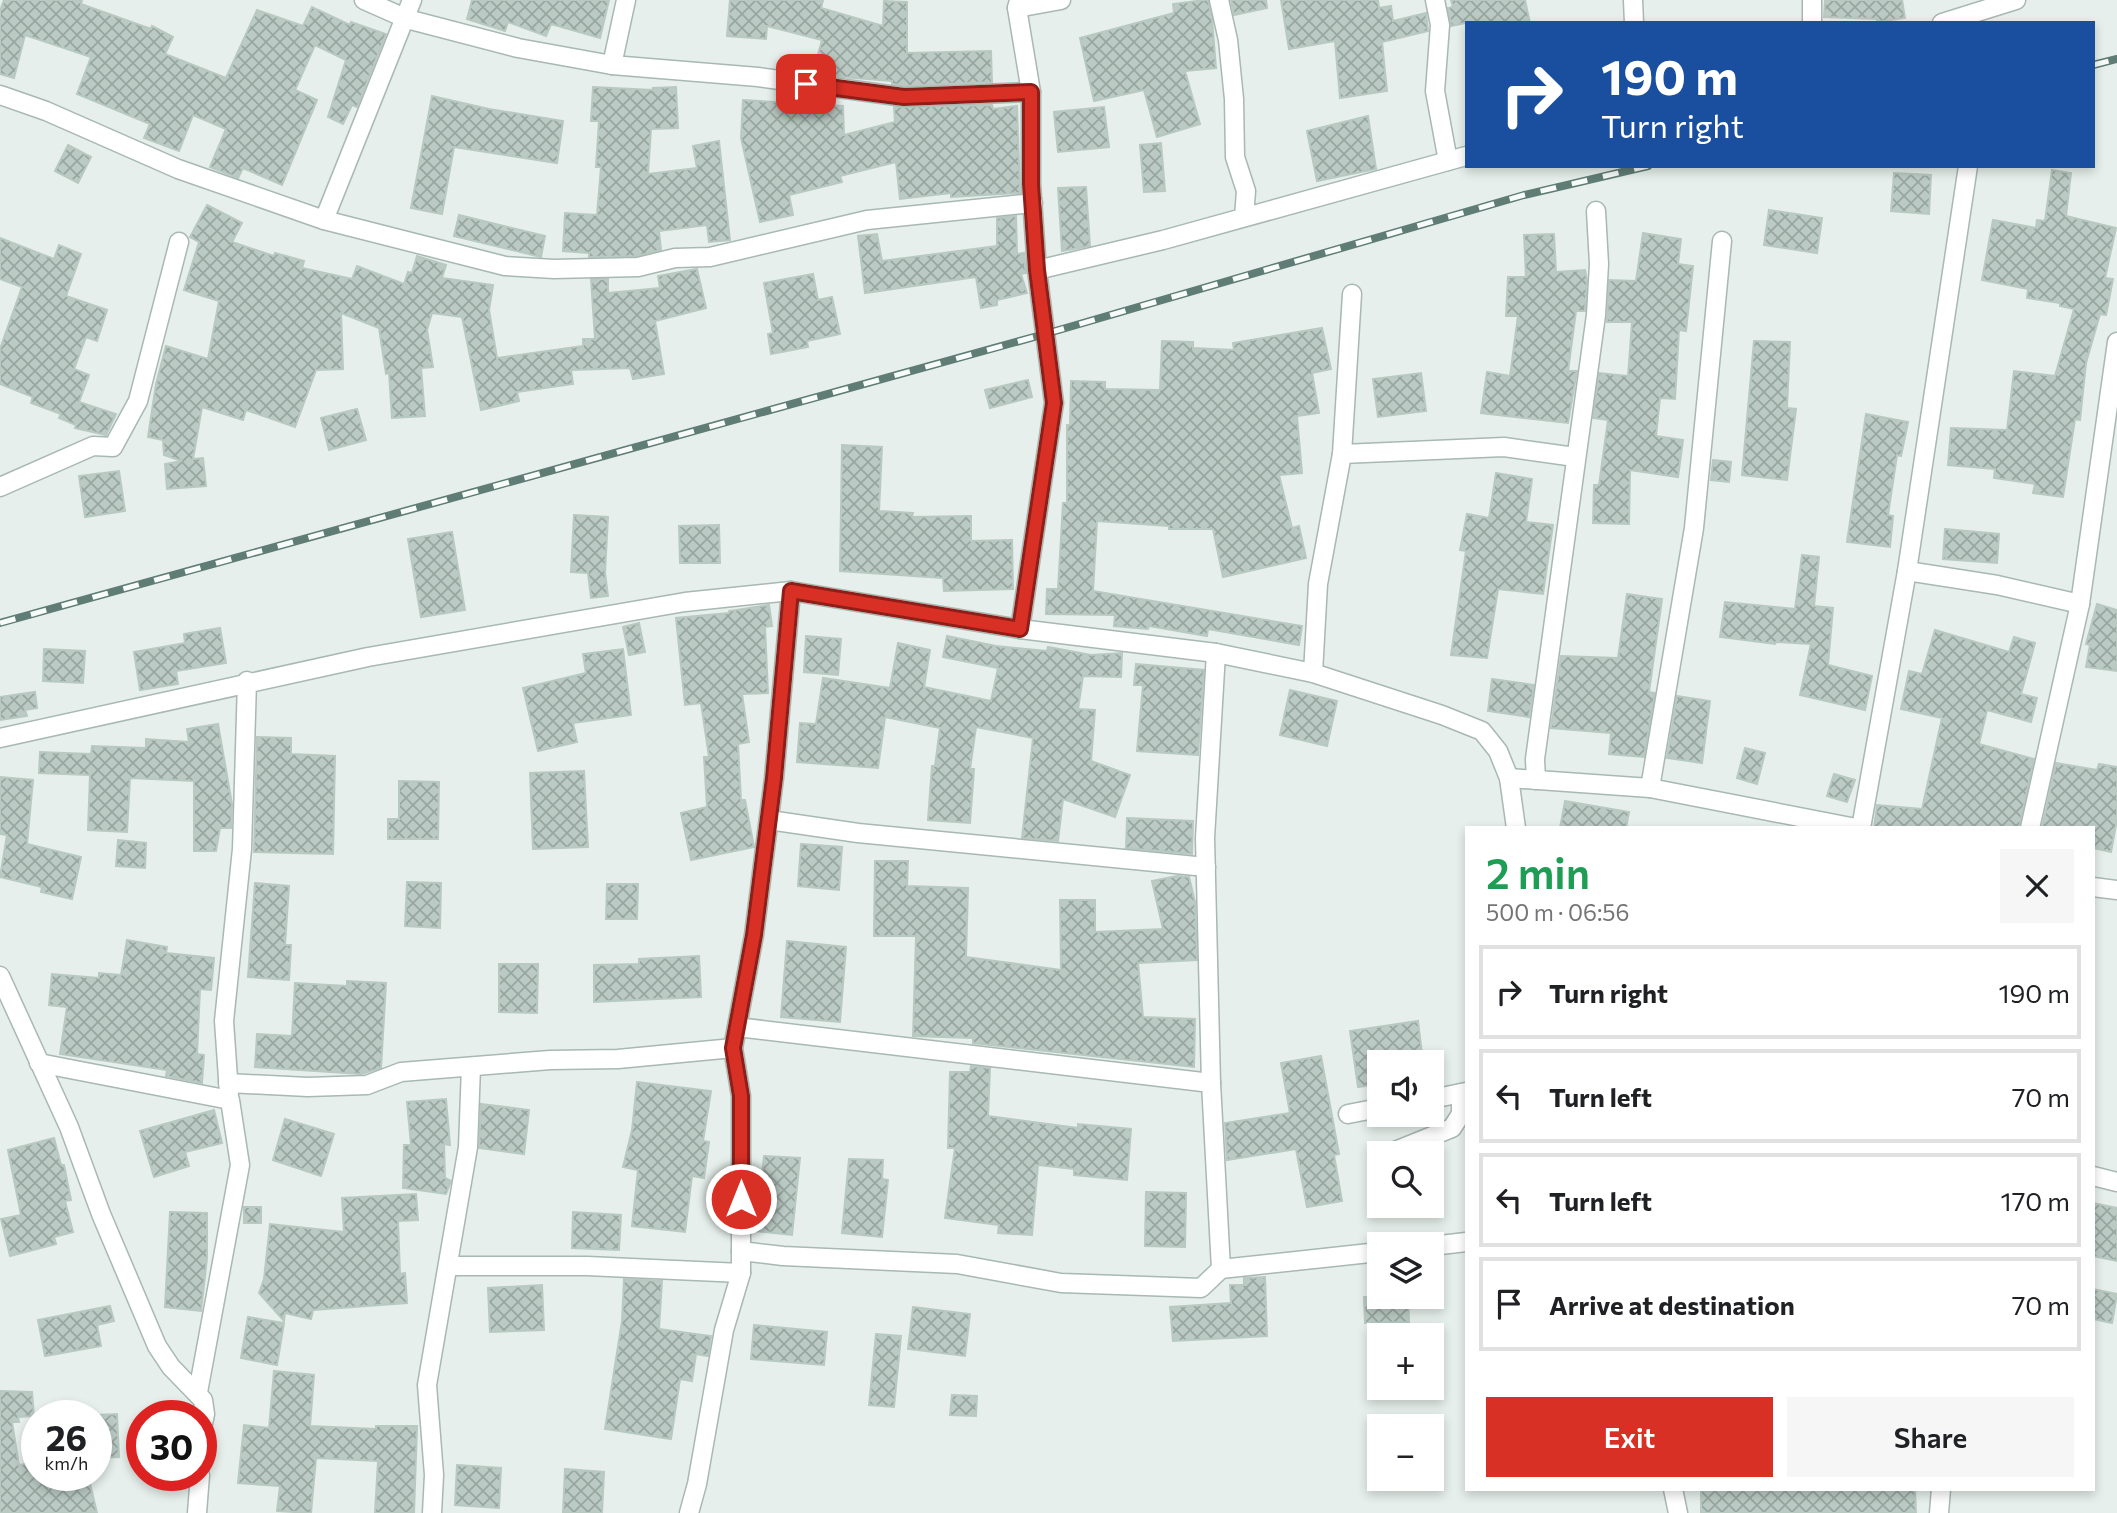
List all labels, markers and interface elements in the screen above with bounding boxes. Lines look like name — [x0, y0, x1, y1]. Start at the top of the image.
text: 190 m — [1601, 45, 1738, 105]
icon: right — [1486, 49, 1577, 140]
pin — [776, 54, 836, 114]
icon: arrive — [787, 65, 825, 103]
text: Turn right — [1601, 105, 1744, 145]
text: 2 min — [1486, 846, 1590, 898]
button: close — [2000, 849, 2074, 923]
text: 500 m · 06:56 — [1486, 898, 1630, 926]
icon: right — [1490, 973, 1528, 1011]
text: Turn right — [1549, 977, 1668, 1008]
text: 190 m — [1998, 977, 2070, 1008]
map controls — [1367, 1050, 1444, 1491]
button: sound — [1367, 1050, 1444, 1127]
icon: left — [1490, 1077, 1528, 1115]
text: Turn left — [1549, 1081, 1652, 1112]
text: 70 m — [2012, 1081, 2070, 1112]
button: search — [1367, 1141, 1444, 1218]
position arrow — [704, 1162, 778, 1236]
icon: left — [1490, 1181, 1528, 1219]
text: Turn left — [1549, 1185, 1652, 1216]
text: 170 m — [2001, 1185, 2070, 1216]
button: layers — [1367, 1232, 1444, 1309]
icon: arrive — [1490, 1285, 1528, 1323]
text: Arrive at destination — [1549, 1289, 1795, 1320]
text: 70 m — [2012, 1289, 2070, 1320]
button: + — [1367, 1323, 1444, 1400]
button: Exit — [1486, 1397, 1773, 1477]
button: Share — [1787, 1397, 2074, 1477]
speed limit sign: 30 — [126, 1400, 217, 1491]
button: − — [1367, 1414, 1444, 1491]
text: 26 — [46, 1415, 87, 1458]
text: km/h — [45, 1452, 88, 1474]

